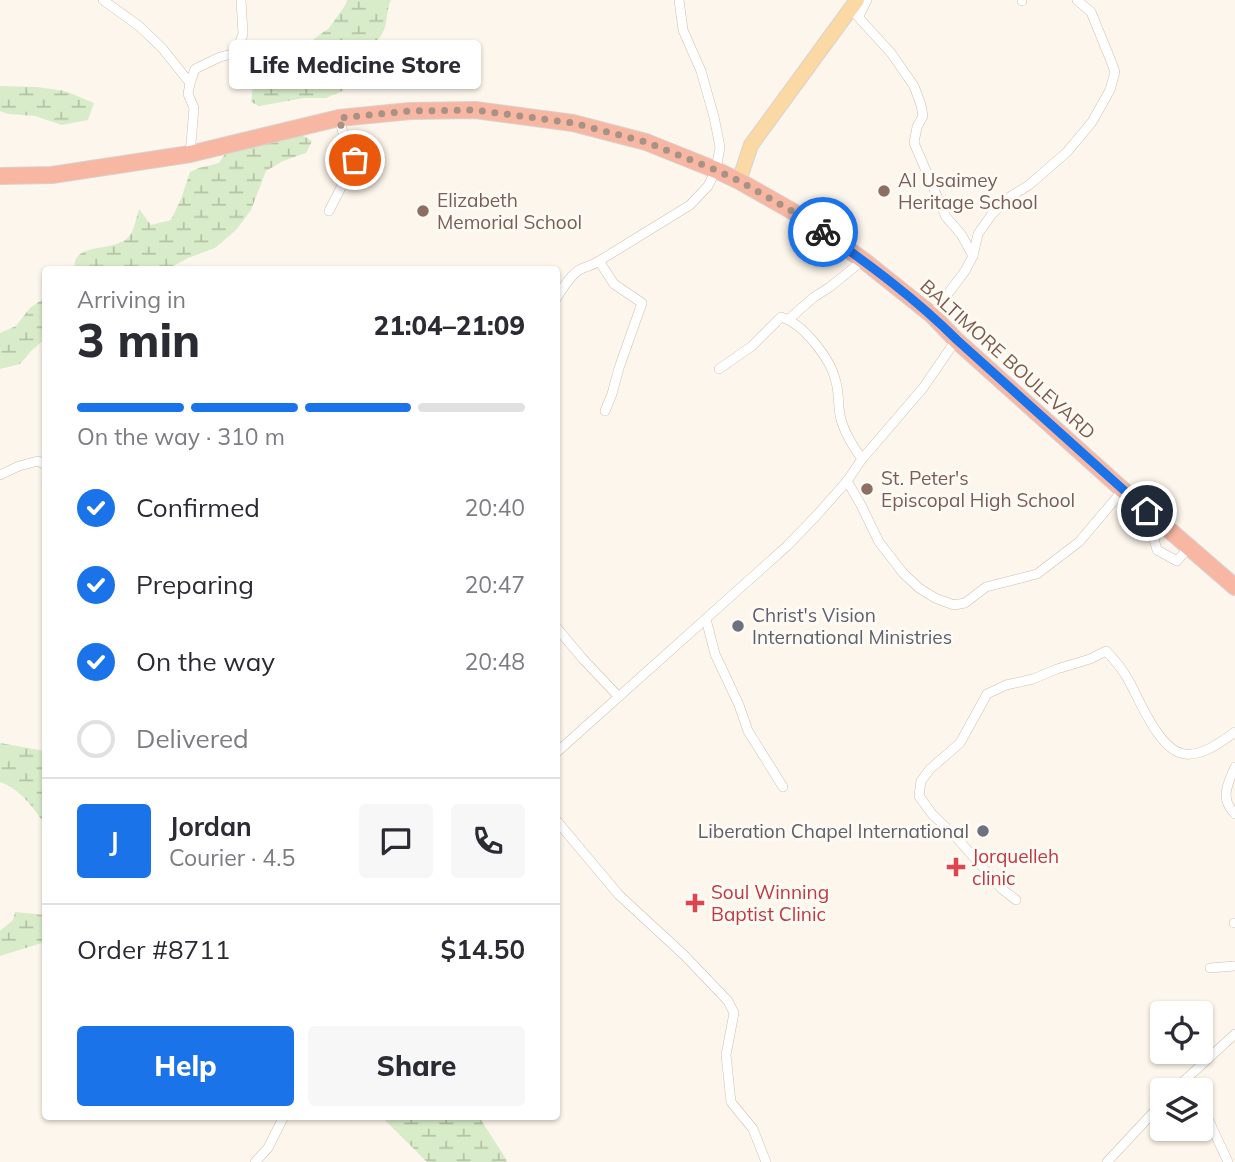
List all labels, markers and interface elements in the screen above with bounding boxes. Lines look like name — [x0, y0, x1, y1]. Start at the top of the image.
callout: Life Medicine Store — [229, 41, 481, 90]
text: Life Medicine Store — [249, 50, 461, 79]
pin — [325, 130, 385, 190]
icon: bag — [336, 141, 374, 179]
place label: Al Usaimey Heritage School — [898, 168, 1038, 214]
marker: Al Usaimey Heritage School — [876, 183, 892, 199]
place label: Elizabeth Memorial School — [437, 188, 582, 234]
courier — [788, 197, 858, 267]
marker: Elizabeth Memorial School — [415, 203, 431, 219]
icon: bike — [804, 213, 842, 251]
street label: BALTIMORE BOULEVARD — [915, 274, 1101, 444]
text: Arriving in — [77, 285, 186, 314]
text: 21:04–21:09 — [374, 309, 525, 342]
text: 3 min — [77, 311, 200, 369]
text: On the way · 310 m — [77, 422, 285, 451]
place label: St. Peter's Episcopal High School — [881, 466, 1075, 512]
marker: St. Peter's Episcopal High School — [859, 481, 875, 497]
pin — [1117, 481, 1177, 541]
icon: check — [77, 489, 115, 527]
text: Confirmed — [136, 491, 260, 524]
icon: home — [1128, 492, 1166, 530]
text: 20:40 — [465, 493, 525, 522]
icon: check — [77, 566, 115, 604]
text: Preparing — [136, 568, 254, 601]
text: 20:47 — [465, 570, 525, 599]
place label: Christ's Vision International Ministries — [752, 603, 952, 649]
marker: Christ's Vision International Ministries — [730, 618, 746, 634]
icon: check — [77, 643, 115, 681]
text: On the way — [136, 645, 275, 678]
text: 20:48 — [465, 647, 525, 676]
text: Delivered — [136, 722, 249, 755]
button: chat — [359, 804, 433, 878]
button: phone — [451, 804, 525, 878]
text: Jordan — [169, 810, 252, 843]
place label: Liberation Chapel International — [698, 819, 969, 843]
marker: Liberation Chapel International — [975, 823, 991, 839]
text: J — [109, 825, 119, 858]
text: Courier · 4.5 — [169, 843, 295, 872]
place label: Jorquelleh clinic — [972, 844, 1059, 890]
marker: Jorquelleh clinic — [946, 857, 966, 877]
place label: Soul Winning Baptist Clinic — [711, 880, 829, 926]
marker: Soul Winning Baptist Clinic — [685, 893, 705, 913]
text: Order #8711 — [77, 933, 230, 966]
text: $14.50 — [441, 933, 525, 966]
map controls — [1150, 1001, 1213, 1141]
button: locate — [1150, 1001, 1213, 1064]
button: Help — [77, 1026, 294, 1106]
button: Share — [308, 1026, 525, 1106]
button: layers — [1150, 1078, 1213, 1141]

